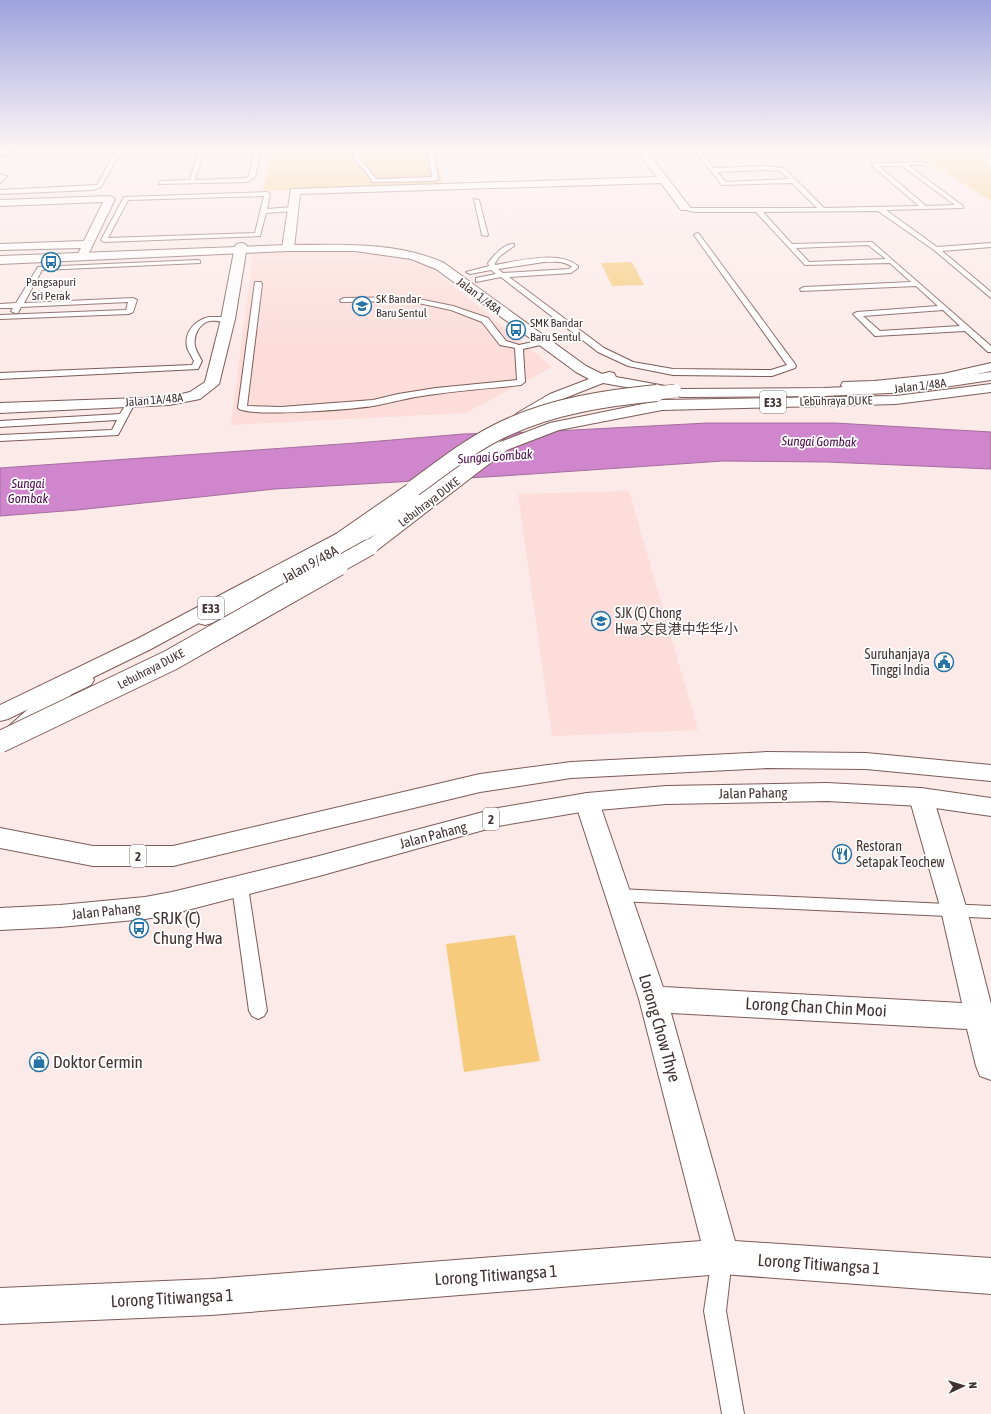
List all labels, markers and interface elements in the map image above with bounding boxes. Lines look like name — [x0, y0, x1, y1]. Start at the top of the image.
bus stop icon: Pangsapuri Sri Perak — [40, 251, 62, 273]
place label: Pangsapuri Sri Perak — [26, 275, 76, 303]
street label: Jalan 1/48A — [454, 275, 504, 317]
place label: SK Bandar Baru Sentul — [376, 292, 428, 320]
school or university icon: SK Bandar Baru Sentul — [351, 295, 373, 317]
place label: SMK Bandar Baru Sentul — [530, 316, 583, 344]
bus stop icon: SMK Bandar Baru Sentul — [505, 319, 527, 341]
street label: Jalan 1/48A — [893, 376, 947, 396]
street label: Jalan 1A/48A — [124, 390, 184, 410]
road number: E33 — [760, 391, 786, 413]
street label: Lebuhraya DUKE — [799, 393, 873, 409]
water label: Sungai Gombak — [780, 433, 857, 450]
water label: Sungai Gombak — [456, 446, 533, 467]
street label: Lebuhraya DUKE — [396, 474, 462, 530]
water label: Sungai Gombak — [8, 476, 48, 506]
street label: Jalan 9/48A — [279, 542, 341, 586]
road number: E33 — [198, 597, 224, 619]
place label: SJK (C) Chong Hwa 文良港中华华小 — [615, 605, 738, 637]
school or university icon: SJK (C) Chong Hwa 文良港中华华小 — [590, 610, 612, 632]
street label: Lebuhraya DUKE — [115, 646, 187, 692]
place label: Suruhanjaya Tinggi India — [865, 646, 930, 678]
public building icon: Suruhanjaya Tinggi India — [933, 651, 955, 673]
street label: Jalan Pahang — [718, 784, 788, 802]
road number: 2 — [483, 808, 499, 830]
street label: Jalan Pahang — [398, 818, 468, 852]
place label: Restoran Setapak Teochew — [856, 838, 945, 870]
restaurant icon: Restoran Setapak Teochew — [831, 843, 853, 865]
road number: 2 — [130, 845, 146, 867]
street label: Jalan Pahang — [71, 899, 141, 923]
place label: SRJK (C) Chung Hwa — [153, 908, 223, 948]
bus stop icon: SRJK (C) Chung Hwa — [128, 917, 150, 939]
street label: Lorong Chow Thye — [635, 972, 685, 1085]
street label: Lorong Chan Chin Mooi — [745, 993, 887, 1021]
shop icon: Doktor Cermin — [28, 1051, 50, 1073]
place label: Doktor Cermin — [53, 1052, 143, 1072]
street label: Lorong Titiwangsa 1 — [757, 1250, 881, 1278]
street label: Lorong Titiwangsa 1 — [434, 1261, 558, 1289]
street label: Lorong Titiwangsa 1 — [110, 1285, 234, 1311]
north arrow — [943, 1366, 983, 1406]
text: N — [967, 1382, 979, 1389]

